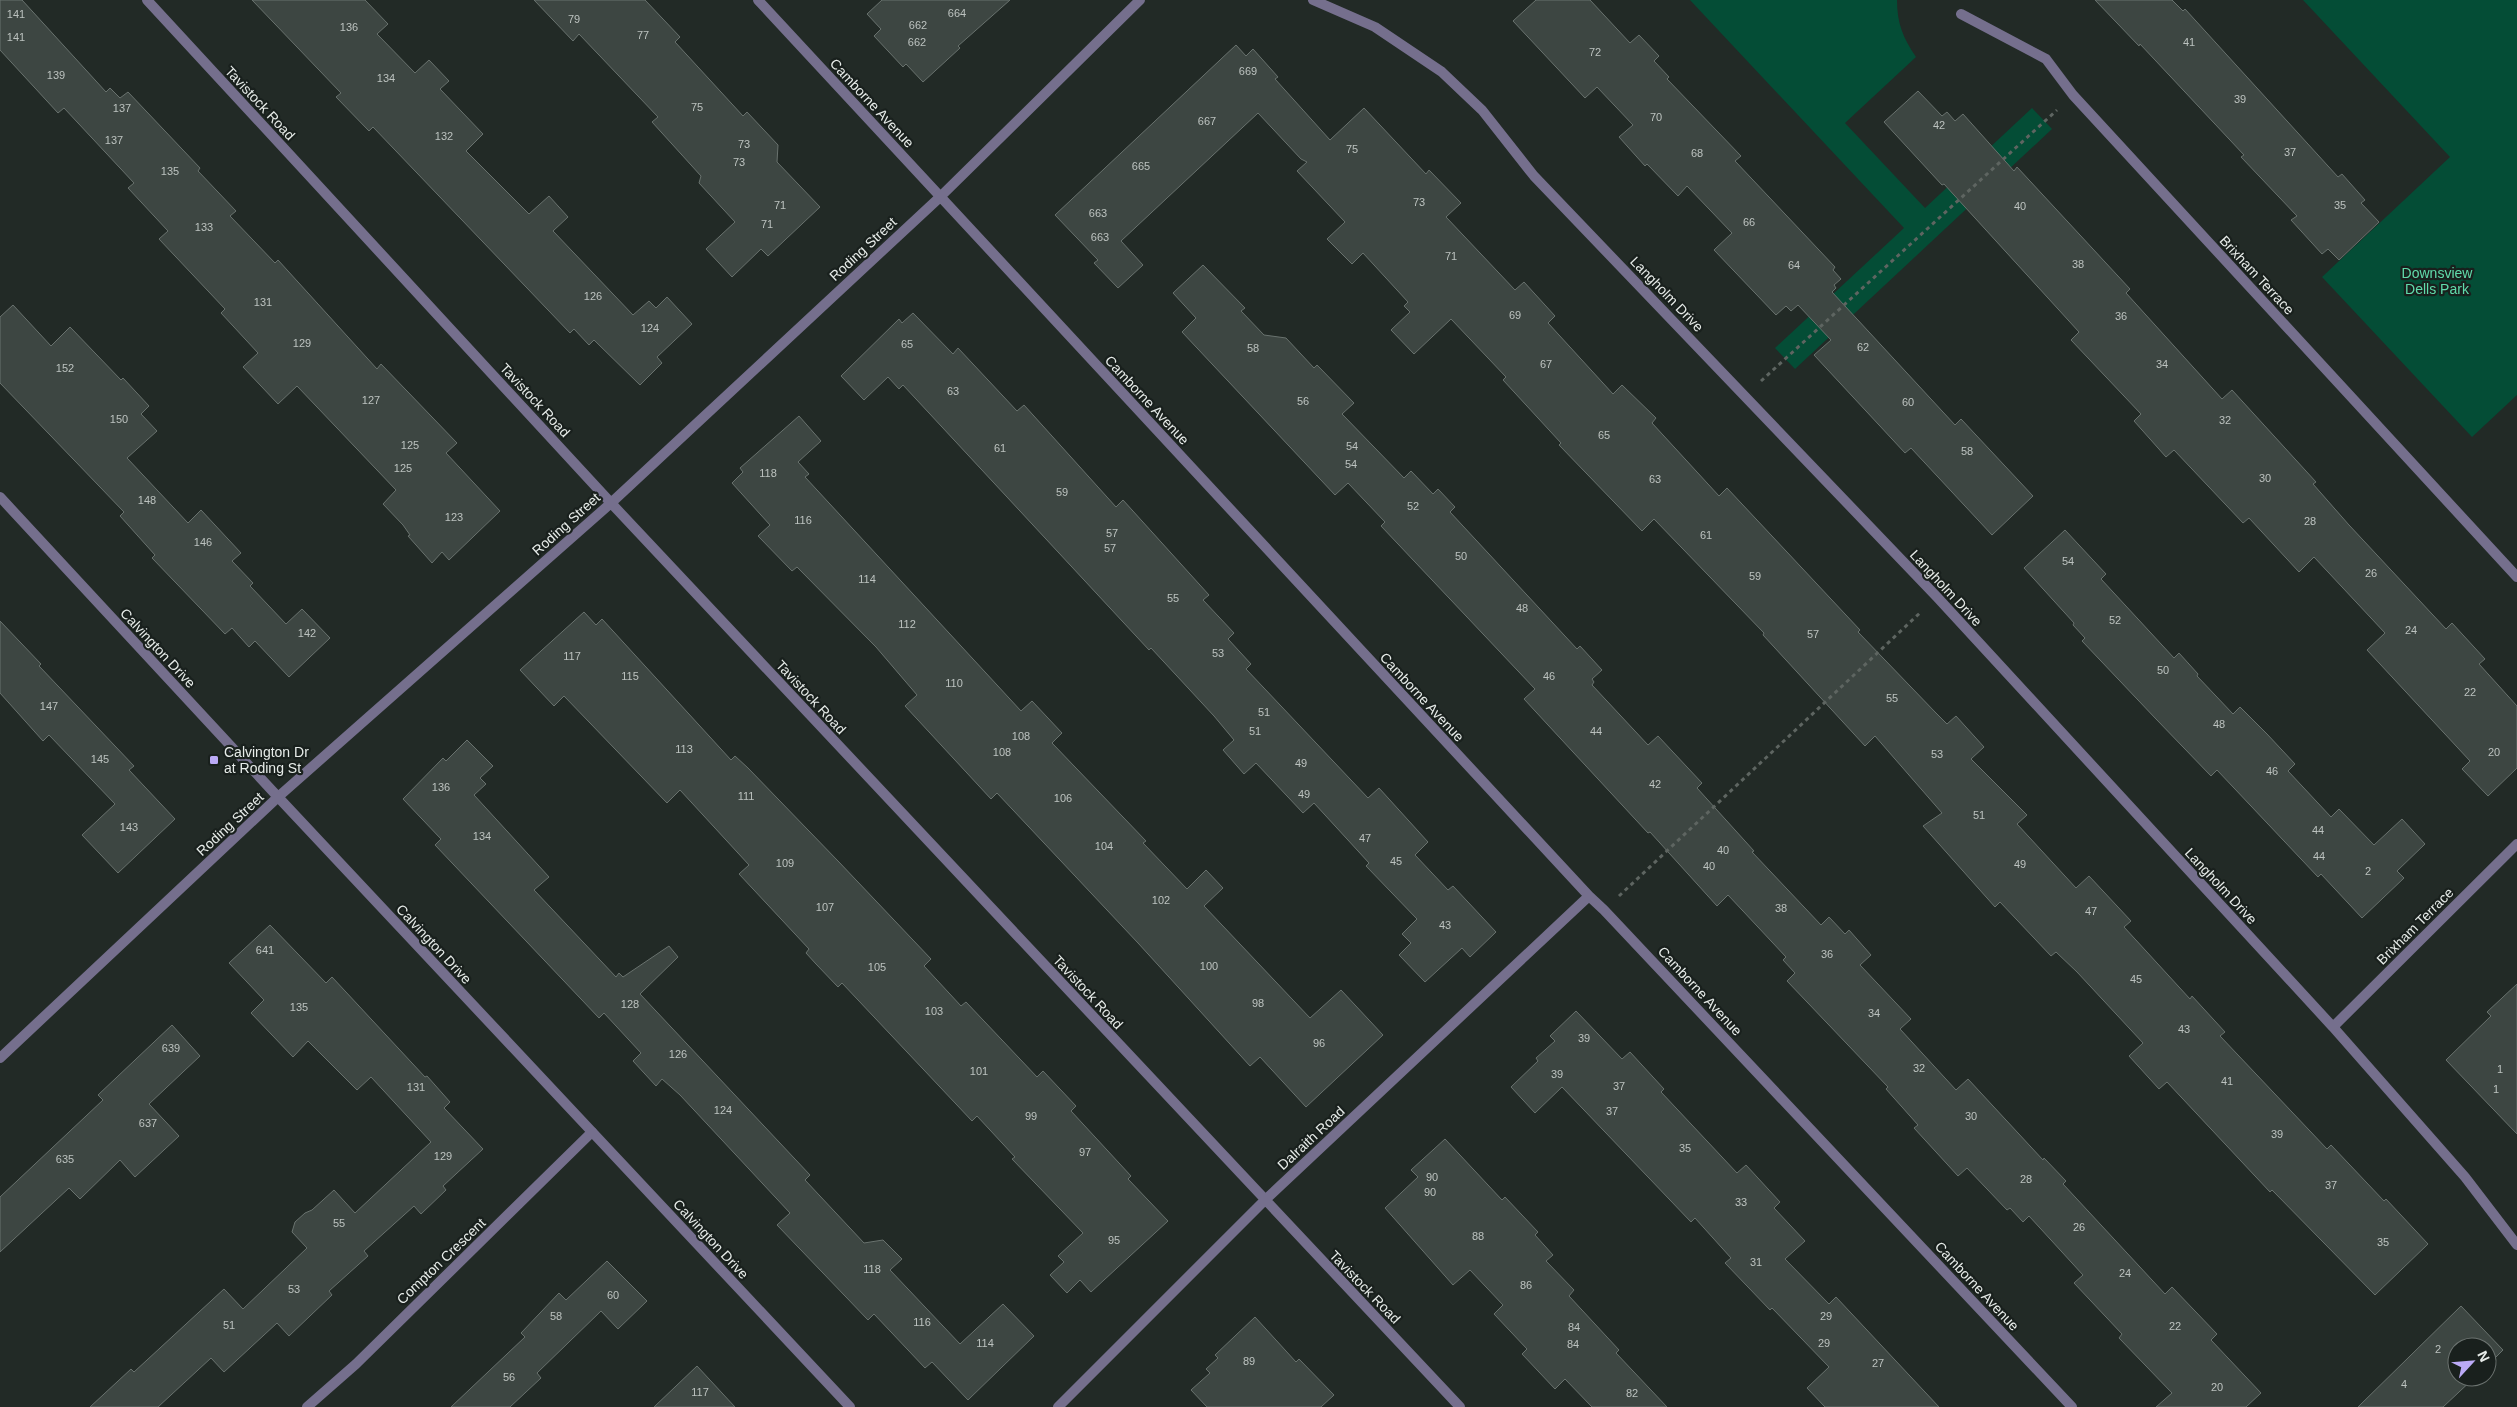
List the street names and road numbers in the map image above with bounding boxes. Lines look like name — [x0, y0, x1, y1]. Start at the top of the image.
street label: Camborne Avenue — [827, 55, 917, 151]
street label: Tavistock Road — [222, 63, 298, 143]
street label: Roding Street — [826, 214, 900, 284]
street label: Brixham Terrace — [2216, 232, 2298, 318]
street label: Langholm Drive — [1627, 253, 1707, 335]
street label: Camborne Avenue — [1102, 352, 1192, 448]
street label: Tavistock Road — [497, 360, 573, 440]
street label: Roding Street — [529, 489, 603, 559]
street label: Langholm Drive — [1907, 547, 1985, 629]
street label: Calvington Drive — [117, 605, 199, 691]
street label: Camborne Avenue — [1377, 649, 1467, 745]
street label: Tavistock Road — [773, 657, 849, 737]
street label: Roding Street — [193, 789, 267, 859]
street label: Langholm Drive — [2182, 845, 2260, 927]
street label: Brixham Terrace — [2373, 884, 2457, 968]
street label: Calvington Drive — [393, 901, 475, 987]
street label: Camborne Avenue — [1655, 943, 1745, 1039]
street label: Tavistock Road — [1050, 952, 1126, 1032]
street label: Dalraith Road — [1274, 1103, 1348, 1173]
street label: Calvington Drive — [670, 1196, 752, 1282]
street label: Compton Crescent — [393, 1215, 489, 1307]
street label: Camborne Avenue — [1932, 1238, 2022, 1334]
street label: Tavistock Road — [1326, 1247, 1404, 1327]

